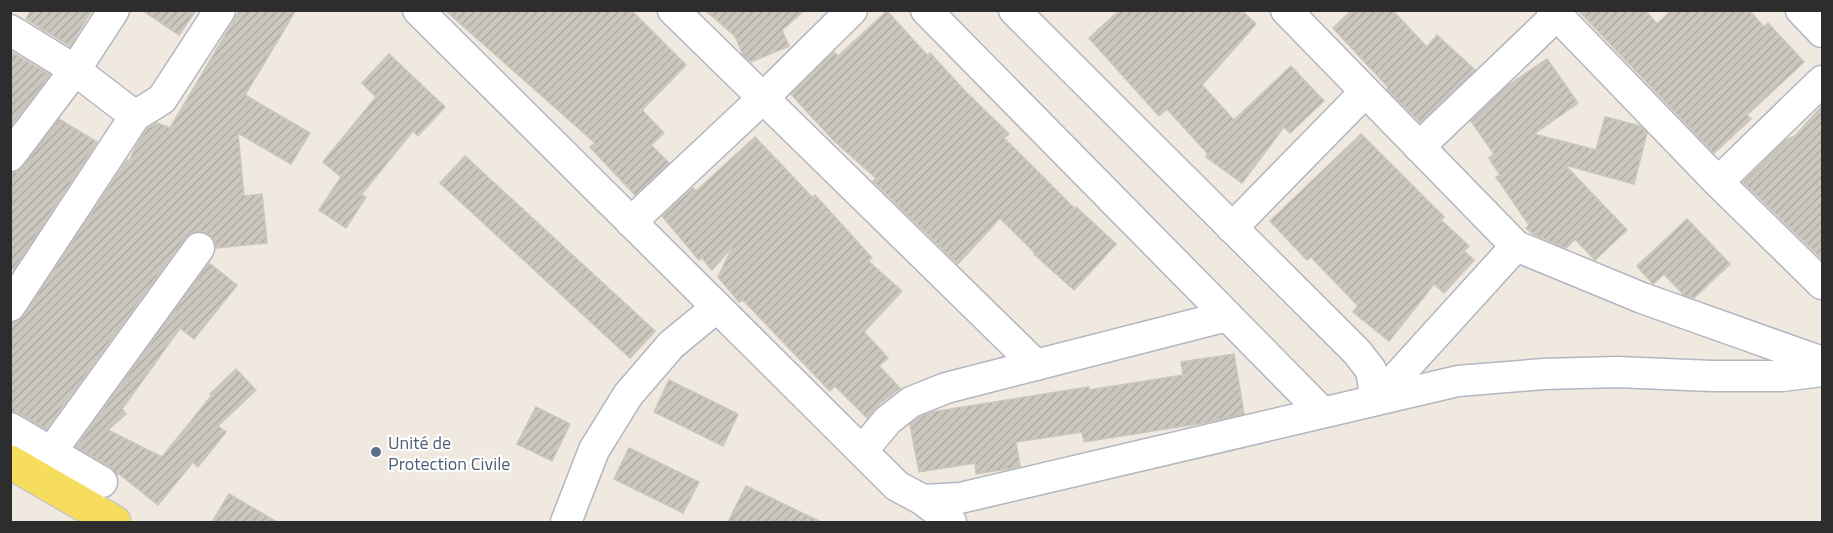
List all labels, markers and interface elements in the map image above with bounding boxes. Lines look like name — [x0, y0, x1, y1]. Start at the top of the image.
place label: Unité de Protection Civile — [388, 429, 510, 477]
marker: Unité de Protection Civile — [369, 445, 383, 459]

